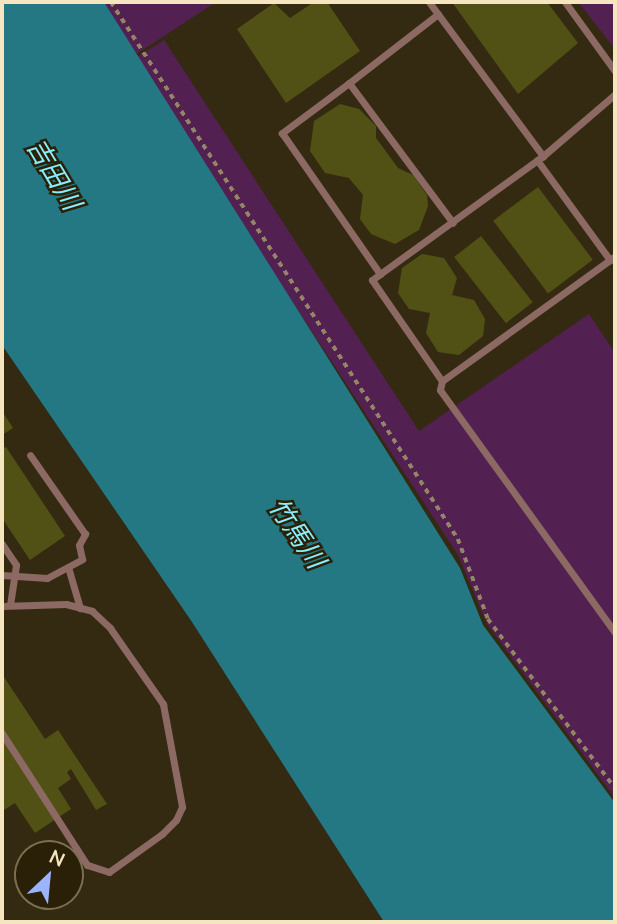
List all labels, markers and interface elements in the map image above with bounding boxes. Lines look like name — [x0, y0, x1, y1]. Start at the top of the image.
water label: 吉田川 — [21, 133, 87, 215]
water label: 竹馬川 — [262, 492, 332, 574]
north arrow — [14, 840, 84, 910]
text: N — [46, 844, 69, 872]

